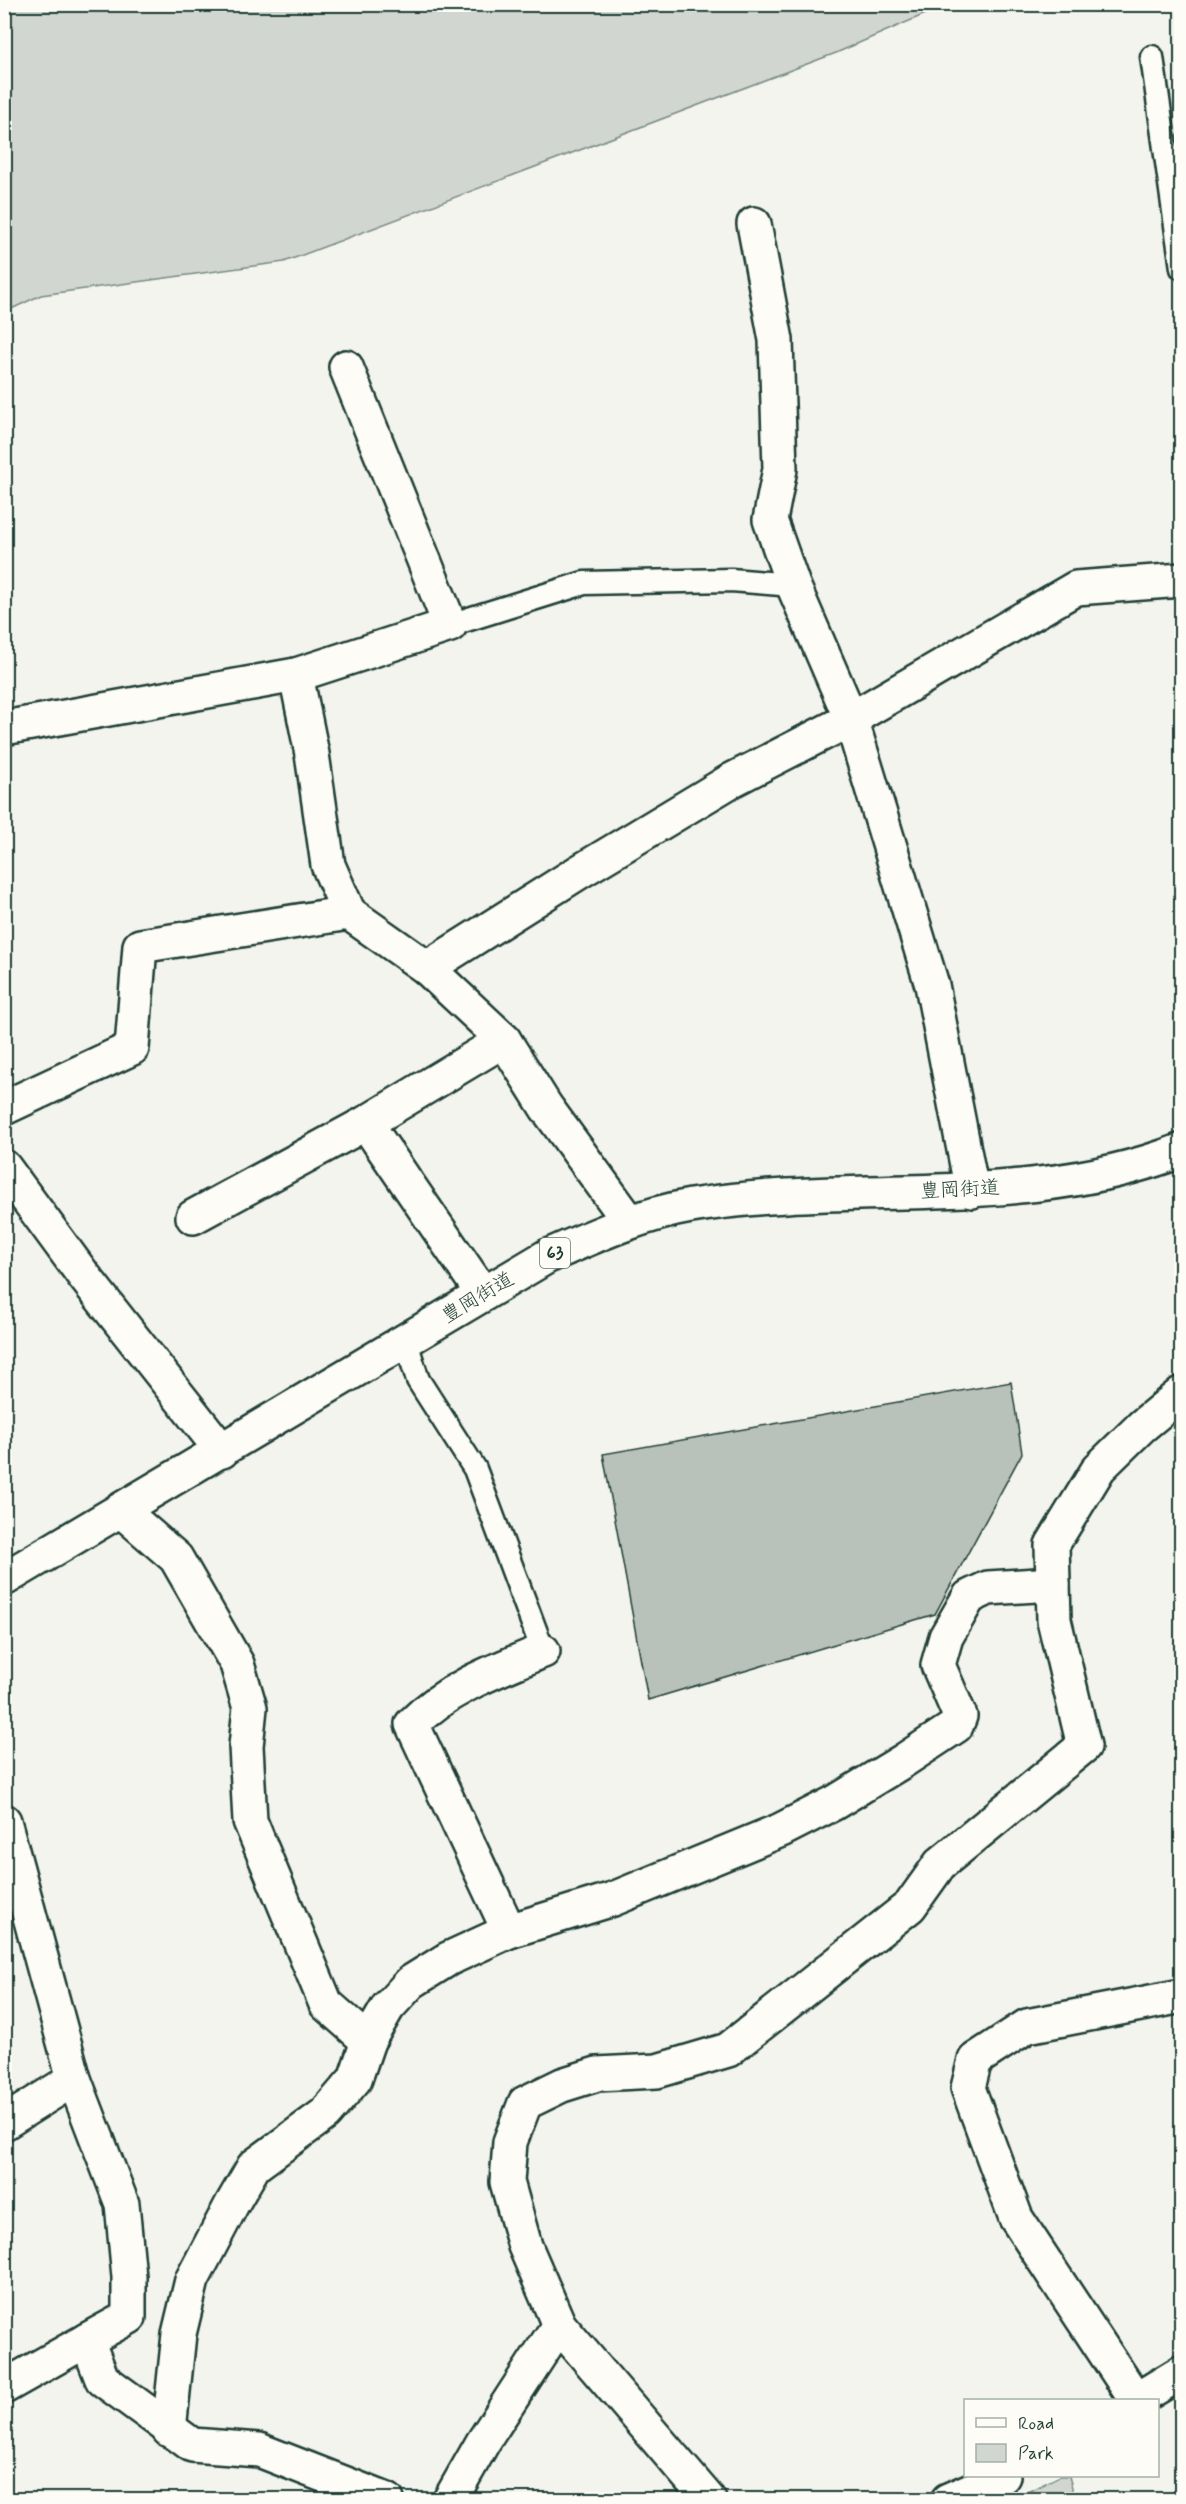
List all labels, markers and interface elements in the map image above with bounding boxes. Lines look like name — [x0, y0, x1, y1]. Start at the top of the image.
street label: 豊岡街道 — [919, 1174, 1001, 1206]
road number: 63 — [540, 1238, 570, 1268]
street label: 豊岡街道 — [437, 1266, 519, 1330]
legend — [964, 2399, 1159, 2477]
text: Road — [1018, 2412, 1054, 2436]
text: Park — [1018, 2442, 1054, 2466]

